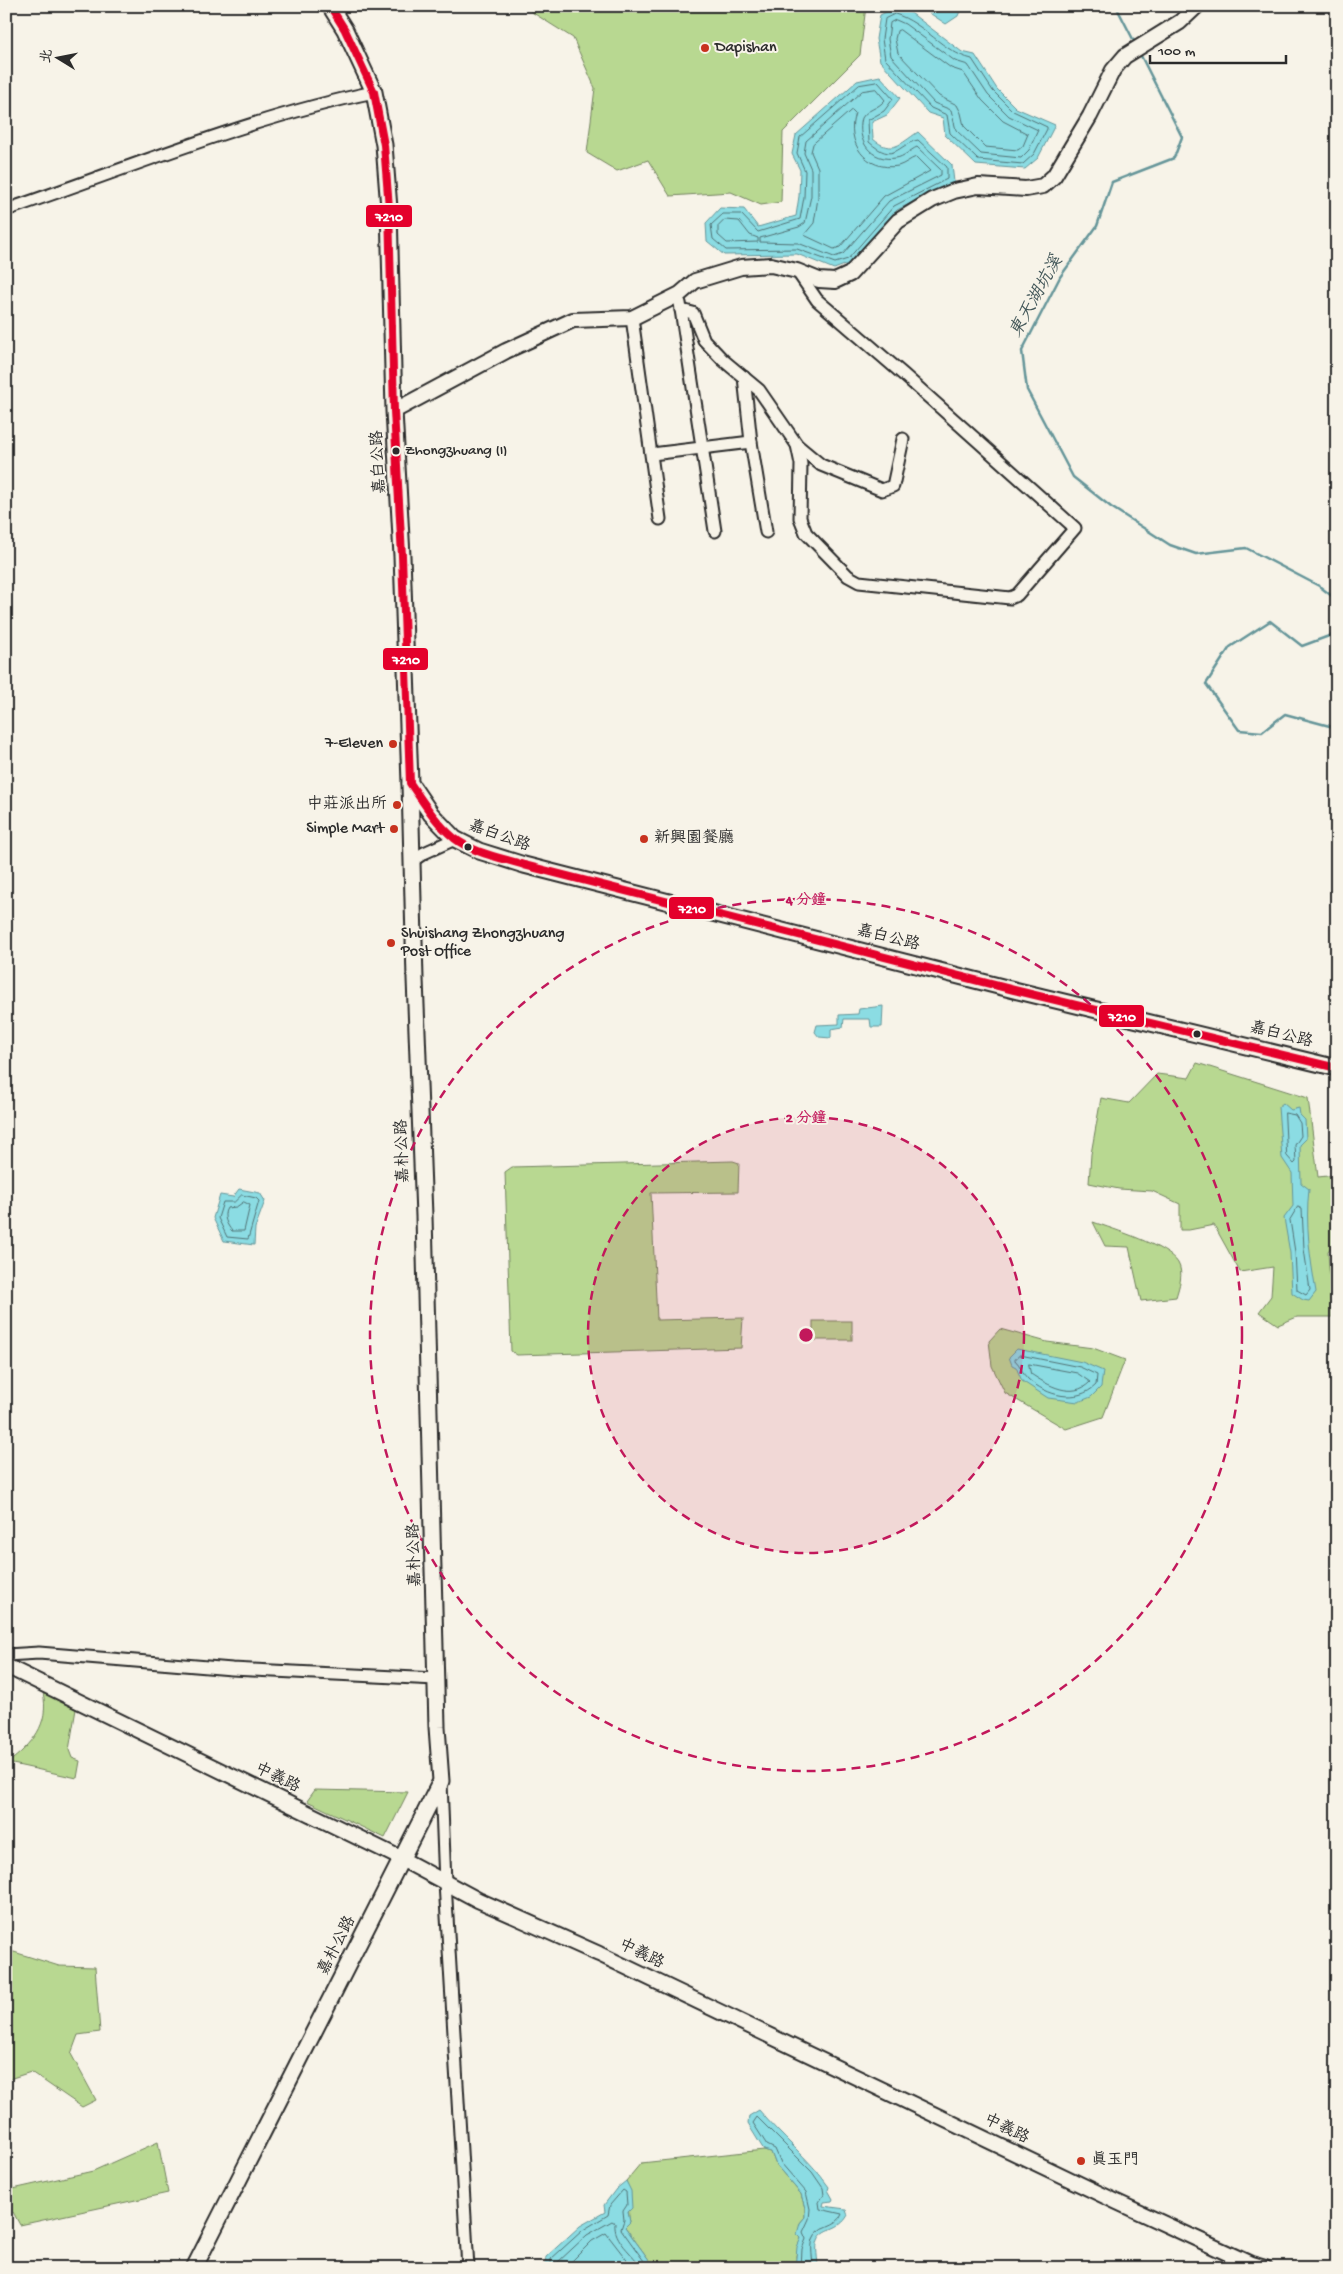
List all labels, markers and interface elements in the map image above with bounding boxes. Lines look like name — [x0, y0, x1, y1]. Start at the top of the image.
north arrow — [32, 32, 82, 82]
scale bar — [1150, 32, 1287, 64]
place label: Dapishan — [714, 39, 777, 58]
marker: Dapishan — [699, 42, 711, 54]
text: 100 m — [1157, 43, 1196, 61]
text: 北 — [38, 48, 57, 65]
line badge: 7210 — [365, 204, 413, 228]
text: 7210 — [374, 210, 403, 227]
water label: 東天湖坑溪 — [1005, 251, 1068, 341]
street label: 嘉白公路 — [367, 430, 391, 495]
place label: Zhongzhuang (I) — [405, 442, 508, 460]
marker: Zhongzhuang (I) — [391, 446, 401, 456]
line badge: 7210 — [382, 647, 429, 671]
text: 7210 — [391, 653, 420, 670]
place label: 7-Eleven — [324, 735, 383, 754]
marker: 7-Eleven — [387, 738, 399, 750]
place label: 中莊派出所 — [307, 794, 387, 815]
marker: 中莊派出所 — [391, 799, 403, 811]
street label: 嘉白公路 — [466, 815, 533, 857]
place label: Simple Mart — [306, 820, 385, 839]
marker: Simple Mart — [388, 823, 400, 835]
place label: 新興園餐廳 — [654, 828, 734, 849]
marker: 新興園餐廳 — [638, 833, 650, 845]
unlabelled marker — [463, 842, 473, 852]
text: 4 分鐘 — [785, 891, 826, 910]
line badge: 7210 — [668, 896, 715, 920]
text: 7210 — [677, 902, 706, 919]
street label: 嘉白公路 — [855, 920, 922, 956]
place label: Shuishang Zhongzhuang Post Office — [400, 925, 565, 962]
marker: Shuishang Zhongzhuang Post Office — [385, 937, 397, 949]
line badge: 7210 — [1098, 1004, 1145, 1028]
text: 7210 — [1107, 1010, 1136, 1027]
street label: 嘉白公路 — [1248, 1017, 1315, 1053]
unlabelled marker — [1192, 1029, 1202, 1039]
text: 2 分鐘 — [786, 1109, 826, 1128]
street label: 嘉朴公路 — [391, 1119, 415, 1183]
centre of rings — [797, 1326, 815, 1344]
street label: 嘉朴公路 — [403, 1523, 427, 1587]
street label: 中義路 — [251, 1758, 304, 1798]
street label: 嘉朴公路 — [313, 1912, 361, 1979]
street label: 中義路 — [615, 1934, 668, 1974]
street label: 中義路 — [980, 2109, 1033, 2149]
place label: 真玉門 — [1091, 2150, 1139, 2171]
marker: 真玉門 — [1075, 2155, 1087, 2167]

